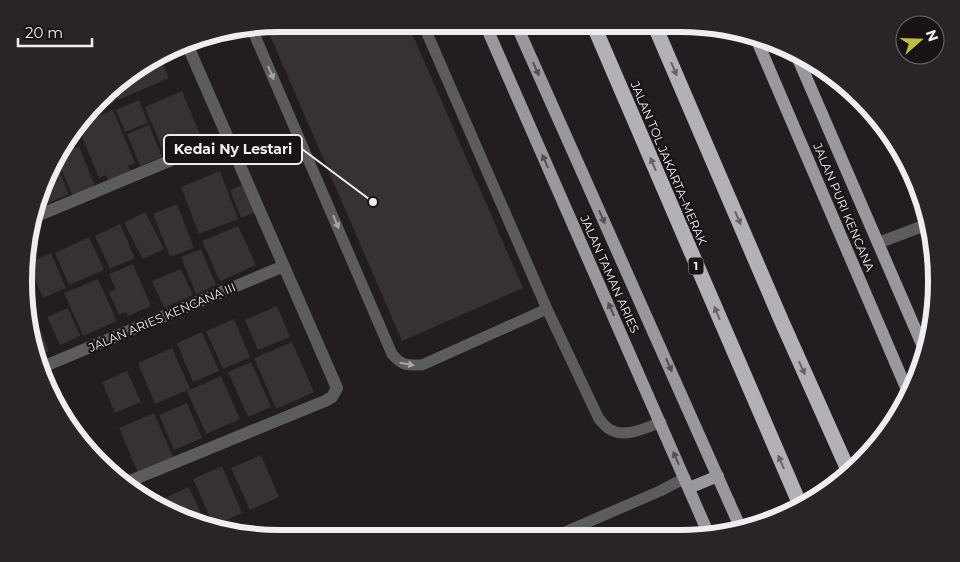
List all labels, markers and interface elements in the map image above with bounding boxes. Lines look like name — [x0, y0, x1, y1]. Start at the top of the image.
scale bar — [18, 15, 91, 47]
north arrow — [895, 15, 945, 65]
text: 20 m — [25, 23, 63, 42]
text: N — [922, 27, 943, 44]
one-way arrow — [532, 62, 540, 76]
one-way arrow — [670, 62, 678, 76]
one-way arrow — [268, 66, 276, 80]
street label: JALAN TOL JAKARTA–MERAK — [627, 78, 710, 247]
callout: Kedai Ny Lestari — [164, 135, 302, 164]
text: Kedai Ny Lestari — [174, 140, 292, 158]
street label: JALAN PURI KENCANA — [810, 140, 878, 274]
one-way arrow — [541, 154, 549, 168]
one-way arrow — [648, 157, 656, 171]
one-way arrow — [599, 210, 607, 224]
one-way arrow — [734, 211, 742, 225]
street label: JALAN TAMAN ARIES — [577, 212, 643, 335]
one-way arrow — [332, 215, 340, 230]
road number: 1 — [688, 258, 704, 274]
street label: JALAN ARIES KENCANA III — [85, 279, 238, 355]
one-way arrow — [606, 302, 614, 316]
one-way arrow — [712, 306, 720, 320]
one-way arrow — [665, 358, 673, 372]
one-way arrow — [400, 360, 416, 368]
one-way arrow — [799, 361, 807, 375]
one-way arrow — [672, 451, 680, 465]
one-way arrow — [777, 455, 785, 469]

